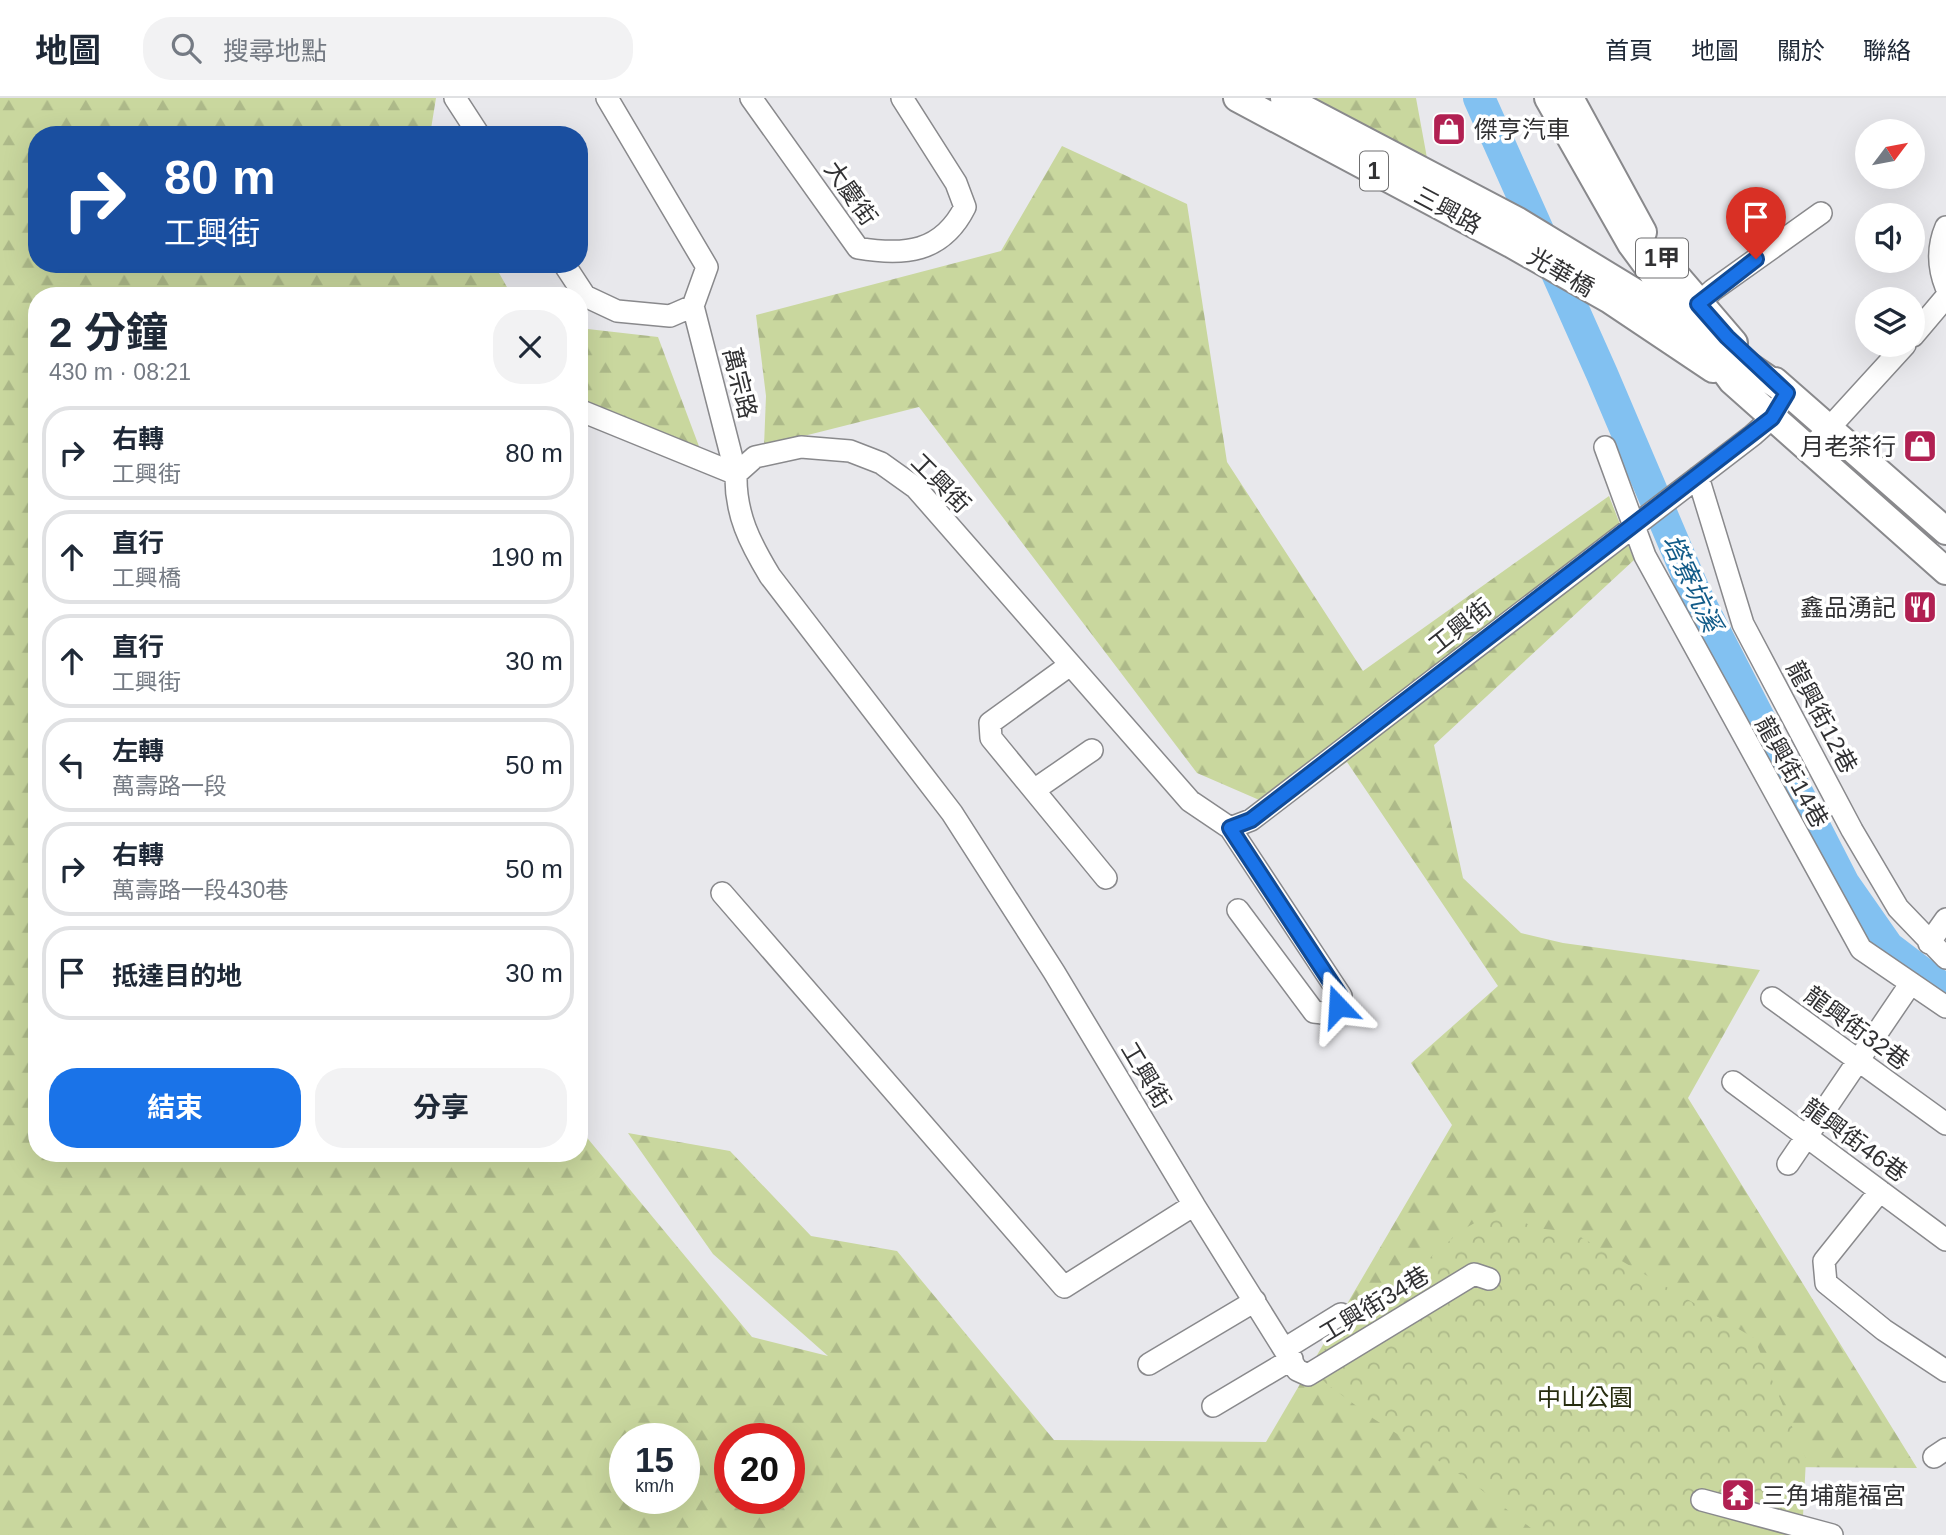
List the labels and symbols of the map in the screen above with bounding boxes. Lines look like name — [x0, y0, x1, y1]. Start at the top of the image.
shop icon: 傑亨汽車 — [1430, 110, 1468, 148]
place label: 傑亨汽車 — [1474, 116, 1570, 143]
north arrow — [1855, 119, 1925, 189]
road number: 1 — [1360, 152, 1388, 190]
street label: 大慶街 — [819, 156, 883, 230]
street label: 三興路 — [1410, 181, 1486, 239]
pin — [1726, 187, 1786, 259]
road number: 1甲 — [1636, 238, 1688, 278]
street label: 光華橋 — [1523, 242, 1599, 302]
street label: 萬宗路 — [718, 345, 762, 421]
shop icon: 月老茶行 — [1901, 427, 1939, 465]
place label: 月老茶行 — [1800, 433, 1896, 460]
street label: 工興街 — [906, 448, 976, 518]
water label: 塔寮坑溪 — [1656, 530, 1729, 640]
restaurant icon: 鑫品湧記 — [1901, 588, 1939, 626]
street label: 工興街 — [1423, 593, 1497, 659]
place label: 鑫品湧記 — [1800, 594, 1896, 621]
street label: 龍興街12巷 — [1781, 656, 1863, 778]
street label: 龍興街14巷 — [1750, 712, 1834, 832]
position arrow — [1301, 969, 1375, 1043]
street label: 龍興街32巷 — [1799, 981, 1915, 1075]
street label: 工興街 — [1116, 1037, 1176, 1113]
street label: 龍興街46巷 — [1797, 1093, 1913, 1187]
street label: 工興街34巷 — [1314, 1261, 1434, 1347]
park label: 中山公園 — [1537, 1384, 1633, 1411]
speed limit sign: 20 — [714, 1423, 805, 1514]
temple icon: 三角埔龍福宮 — [1719, 1476, 1757, 1514]
place label: 三角埔龍福宮 — [1762, 1482, 1906, 1509]

